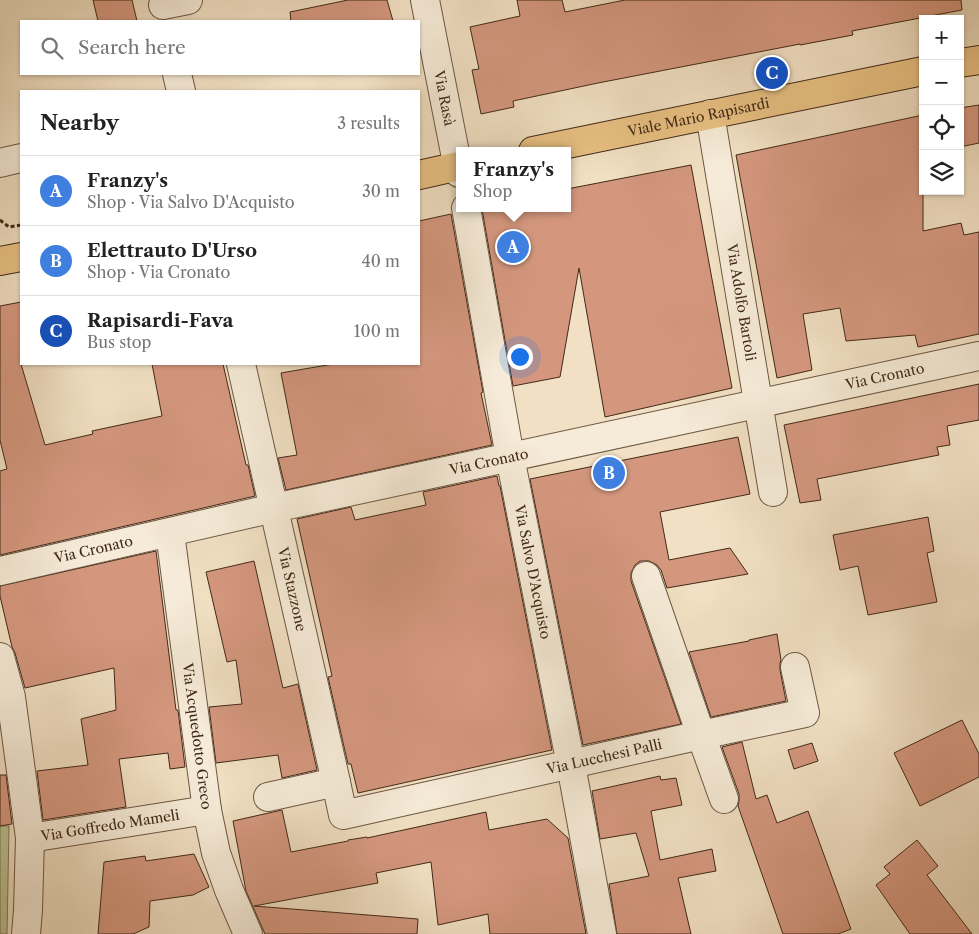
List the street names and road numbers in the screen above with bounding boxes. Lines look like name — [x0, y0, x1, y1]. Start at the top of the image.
street label: Via Rasà — [430, 68, 459, 128]
street label: Viale Mario Rapisardi — [625, 94, 771, 141]
street label: Via Adolfo Bartoli — [723, 242, 760, 362]
street label: Via Cronato — [843, 359, 926, 394]
street label: Via Cronato — [447, 444, 530, 479]
street label: Via Salvo D'Acquisto — [510, 502, 555, 641]
street label: Via Cronato — [52, 532, 135, 567]
street label: Via Stazzone — [274, 544, 311, 633]
street label: Via Acquedotto Greco — [178, 661, 216, 810]
street label: Via Lucchesi Palli — [544, 735, 664, 778]
street label: Via Goffredo Mameli — [38, 806, 181, 845]

